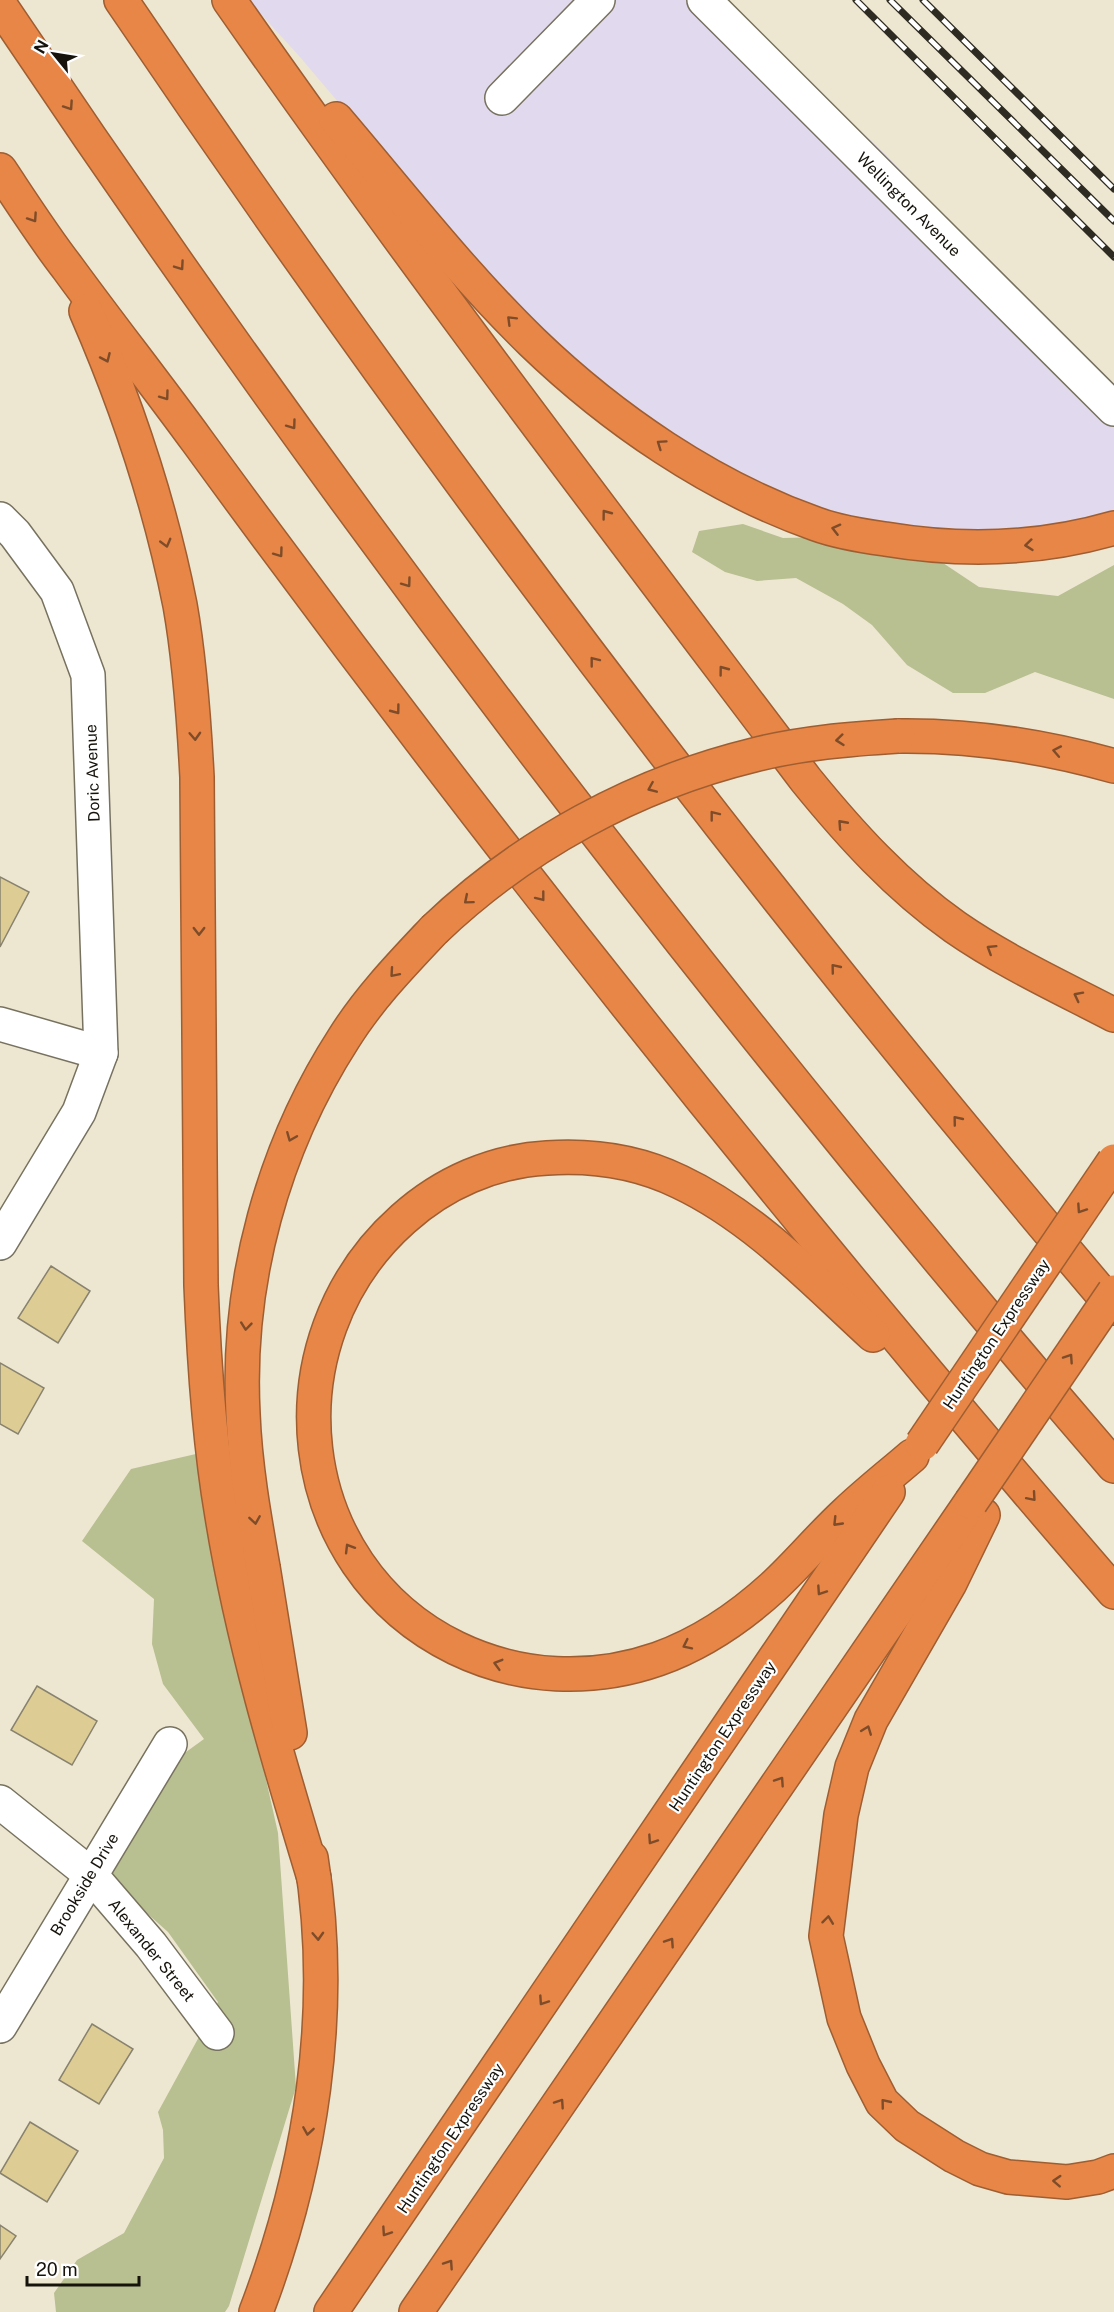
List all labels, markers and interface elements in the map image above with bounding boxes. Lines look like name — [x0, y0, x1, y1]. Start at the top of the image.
north arrow — [24, 24, 84, 84]
text: N — [30, 37, 53, 57]
one-way arrow — [62, 99, 73, 110]
street label: Wellington Avenue — [853, 148, 965, 260]
one-way arrow — [26, 211, 37, 222]
one-way arrow — [173, 259, 184, 270]
one-way arrow — [507, 317, 518, 328]
one-way arrow — [99, 351, 111, 362]
one-way arrow — [157, 389, 168, 400]
one-way arrow — [285, 419, 296, 430]
one-way arrow — [657, 440, 668, 451]
one-way arrow — [602, 510, 613, 521]
one-way arrow — [831, 523, 841, 536]
one-way arrow — [159, 537, 171, 548]
one-way arrow — [1024, 538, 1033, 551]
one-way arrow — [272, 547, 283, 558]
one-way arrow — [400, 576, 411, 587]
one-way arrow — [591, 657, 602, 668]
one-way arrow — [719, 665, 730, 676]
one-way arrow — [389, 703, 400, 714]
street label: Doric Avenue — [81, 724, 104, 822]
one-way arrow — [188, 731, 201, 740]
one-way arrow — [835, 733, 844, 746]
one-way arrow — [1053, 745, 1063, 758]
one-way arrow — [647, 781, 658, 793]
one-way arrow — [710, 811, 721, 822]
one-way arrow — [838, 820, 849, 830]
one-way arrow — [533, 891, 544, 902]
one-way arrow — [464, 893, 475, 904]
one-way arrow — [192, 926, 205, 935]
one-way arrow — [987, 944, 997, 956]
one-way arrow — [831, 964, 842, 975]
one-way arrow — [390, 966, 401, 977]
one-way arrow — [1074, 992, 1084, 1003]
one-way arrow — [954, 1116, 965, 1127]
one-way arrow — [286, 1131, 298, 1142]
one-way arrow — [1077, 1202, 1088, 1213]
street label: Huntington Expressway — [939, 1255, 1054, 1413]
one-way arrow — [240, 1321, 253, 1330]
one-way arrow — [1062, 1354, 1073, 1365]
one-way arrow — [1025, 1490, 1036, 1501]
one-way arrow — [248, 1515, 260, 1525]
one-way arrow — [833, 1515, 844, 1526]
one-way arrow — [344, 1544, 356, 1554]
one-way arrow — [817, 1585, 828, 1596]
one-way arrow — [683, 1638, 694, 1650]
street label: Huntington Expressway — [665, 1657, 780, 1815]
one-way arrow — [493, 1659, 504, 1671]
one-way arrow — [860, 1725, 872, 1736]
one-way arrow — [773, 1777, 784, 1788]
street label: Brookside Drive — [46, 1829, 123, 1939]
one-way arrow — [648, 1833, 659, 1844]
street label: Alexander Street — [104, 1895, 199, 2005]
one-way arrow — [821, 1916, 834, 1925]
one-way arrow — [312, 1932, 325, 1941]
one-way arrow — [663, 1937, 674, 1948]
one-way arrow — [539, 1994, 550, 2005]
street label: Huntington Expressway — [393, 2059, 508, 2217]
one-way arrow — [553, 2098, 564, 2109]
one-way arrow — [882, 2099, 893, 2110]
one-way arrow — [302, 2126, 314, 2135]
one-way arrow — [1053, 2175, 1062, 2188]
one-way arrow — [382, 2225, 393, 2236]
scale bar — [27, 2249, 140, 2287]
text: 20 m — [36, 2259, 78, 2280]
one-way arrow — [442, 2259, 453, 2270]

